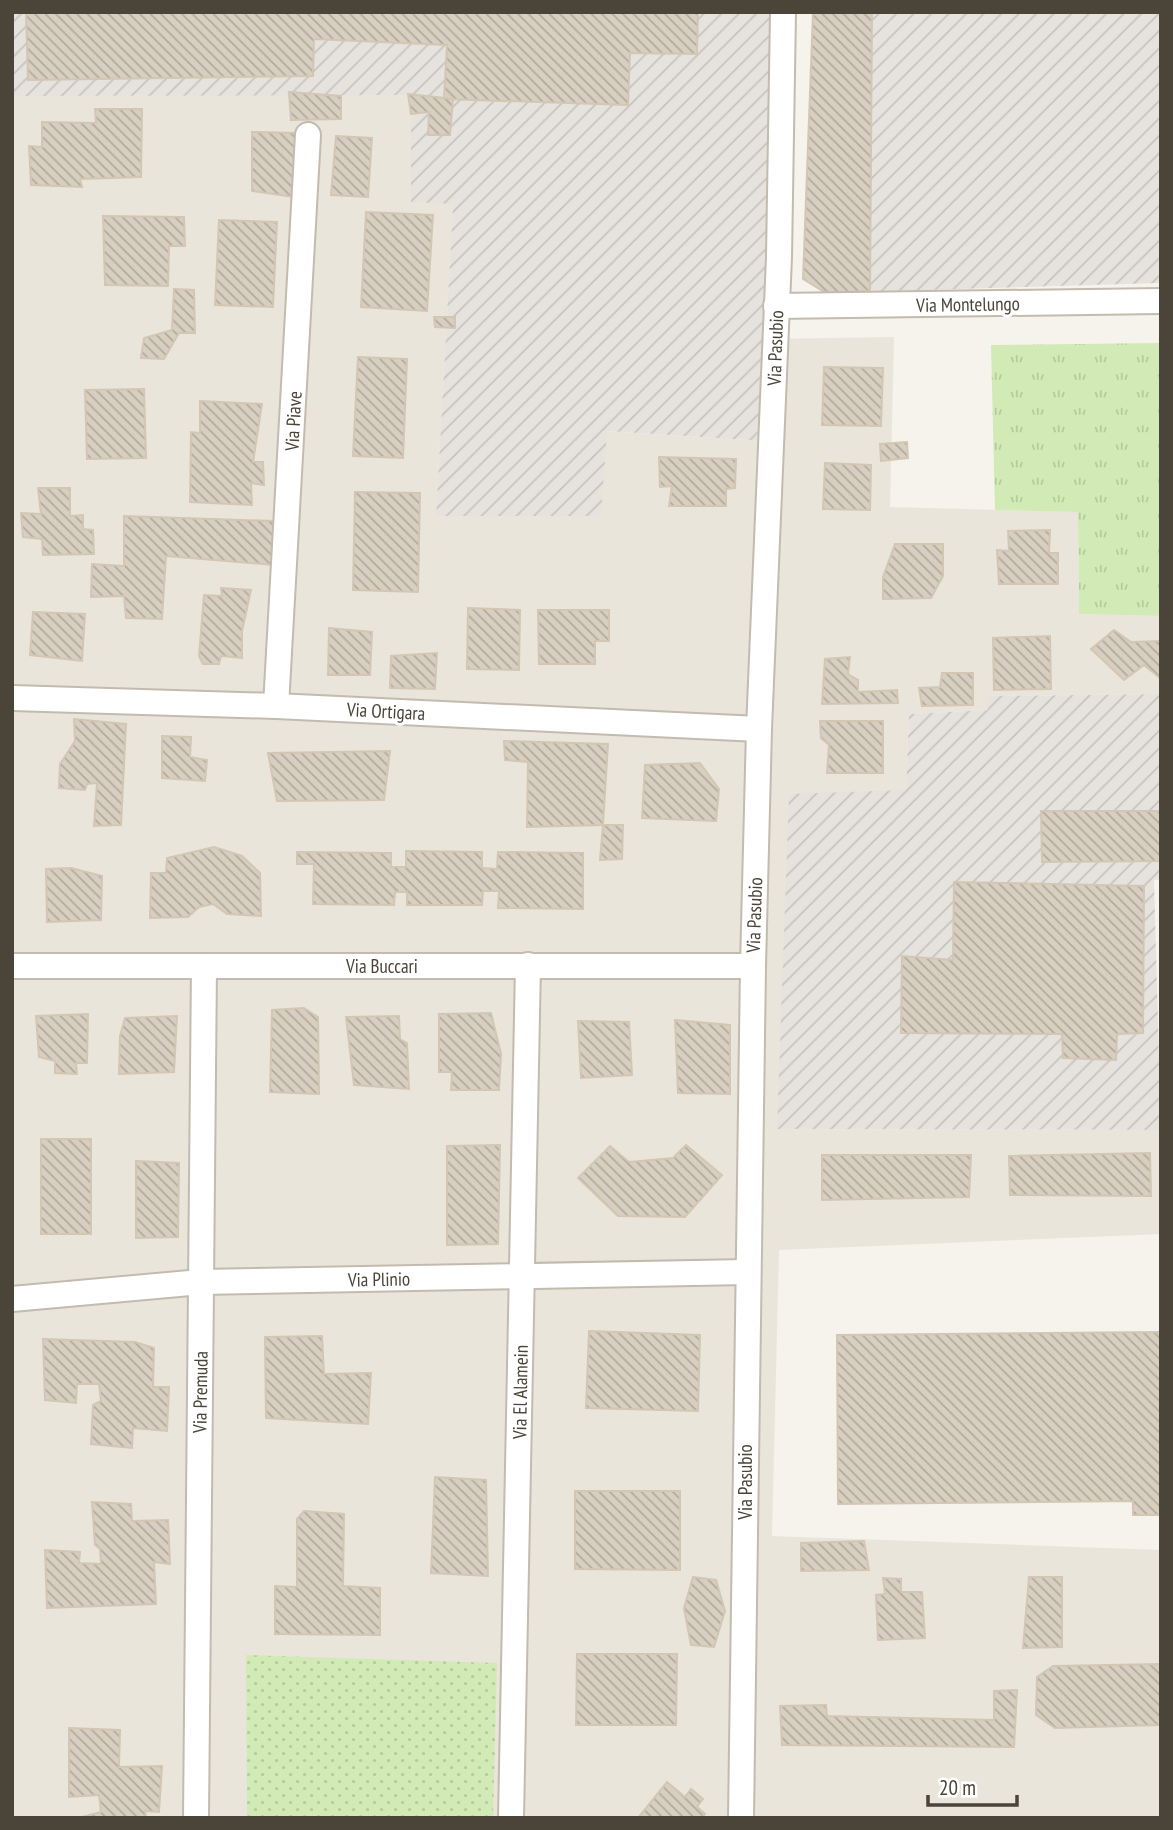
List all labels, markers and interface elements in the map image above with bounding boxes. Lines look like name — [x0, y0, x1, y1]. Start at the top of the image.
street label: Via Montelungo — [915, 291, 1020, 317]
street label: Via Pasubio — [762, 310, 788, 387]
street label: Via Piave — [279, 390, 307, 453]
street label: Via Ortigara — [345, 697, 426, 725]
street label: Via Pasubio — [741, 877, 767, 954]
street label: Via Buccari — [345, 954, 418, 978]
street label: Via Plinio — [347, 1266, 410, 1292]
street label: Via El Alamein — [507, 1345, 533, 1440]
street label: Via Premuda — [187, 1351, 213, 1434]
street label: Via Pasubio — [733, 1444, 757, 1521]
scale bar — [928, 1764, 1017, 1808]
text: 20 m — [939, 1774, 976, 1801]

